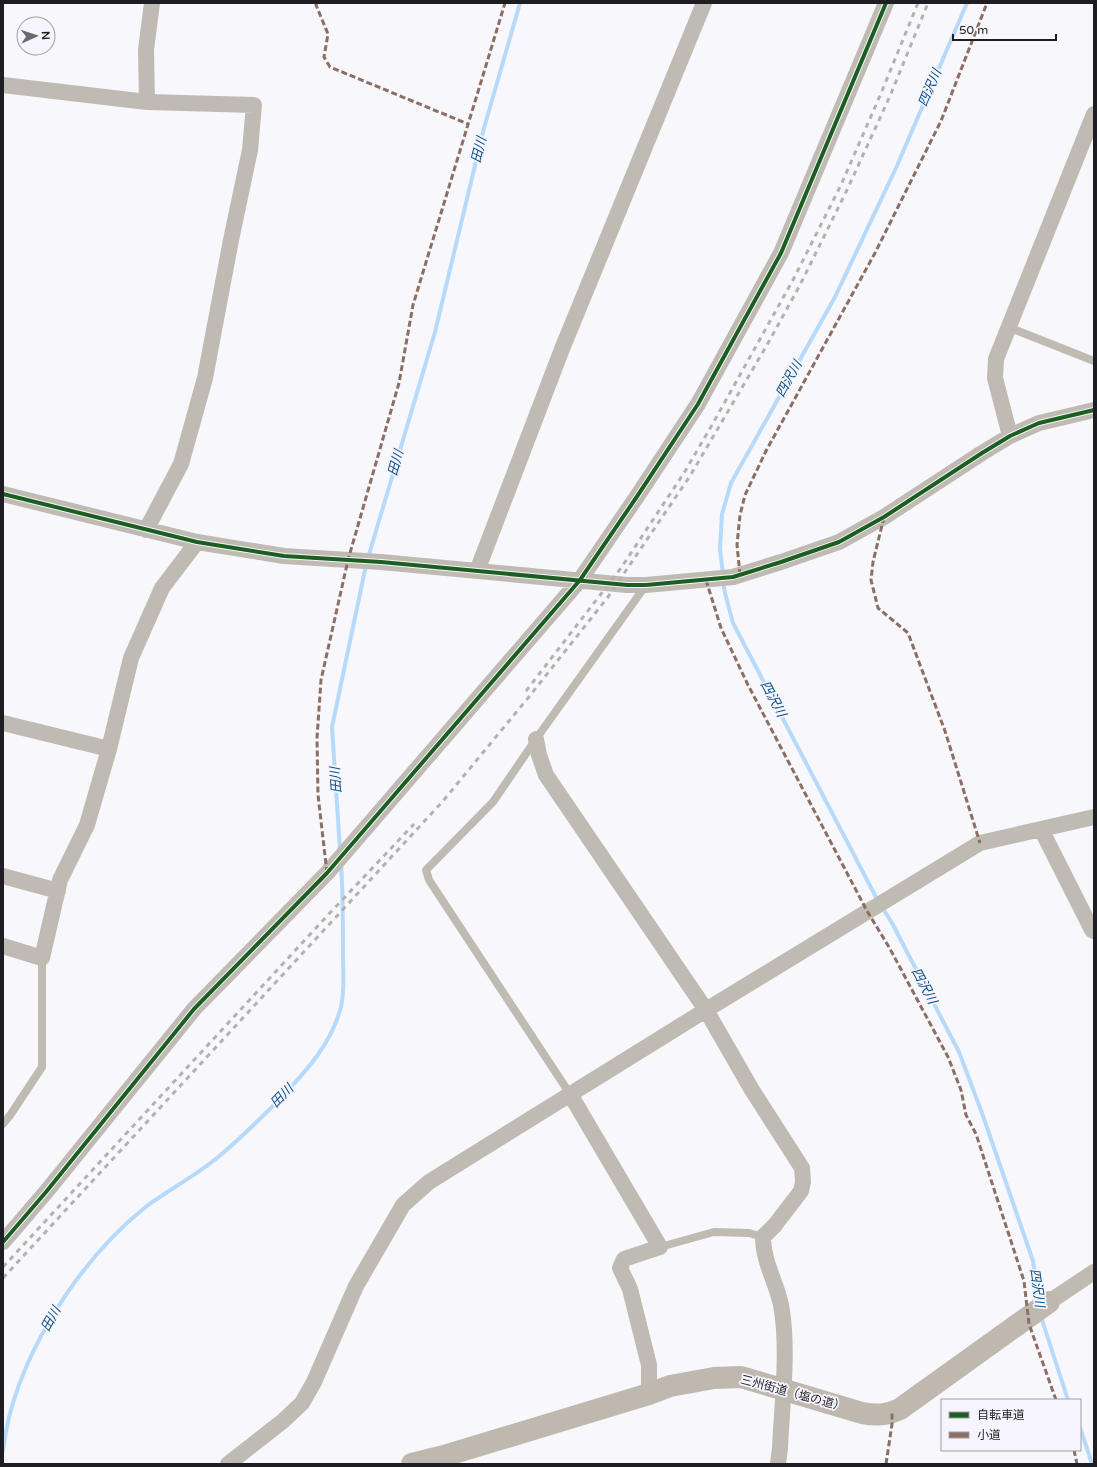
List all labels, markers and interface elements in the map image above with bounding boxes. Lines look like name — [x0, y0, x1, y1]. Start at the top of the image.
north arrow — [16, 16, 56, 56]
scale bar — [953, 16, 1056, 42]
text: 50 m — [959, 23, 988, 37]
text: N — [39, 31, 52, 40]
water label: 四沢川 — [915, 65, 946, 109]
water label: 田川 — [468, 134, 490, 165]
water label: 四沢川 — [773, 356, 806, 400]
water label: 田川 — [385, 446, 408, 478]
water label: 四沢川 — [757, 678, 790, 722]
water label: 田川 — [327, 764, 345, 794]
water label: 四沢川 — [908, 965, 941, 1009]
water label: 田川 — [267, 1080, 298, 1111]
water label: 四沢川 — [1026, 1268, 1048, 1310]
water label: 田川 — [38, 1302, 65, 1334]
street label: 三州街道（塩の道） — [739, 1372, 847, 1414]
legend — [941, 1399, 1081, 1451]
text: 自転車道 — [977, 1408, 1025, 1422]
text: 小道 — [977, 1428, 1001, 1442]

